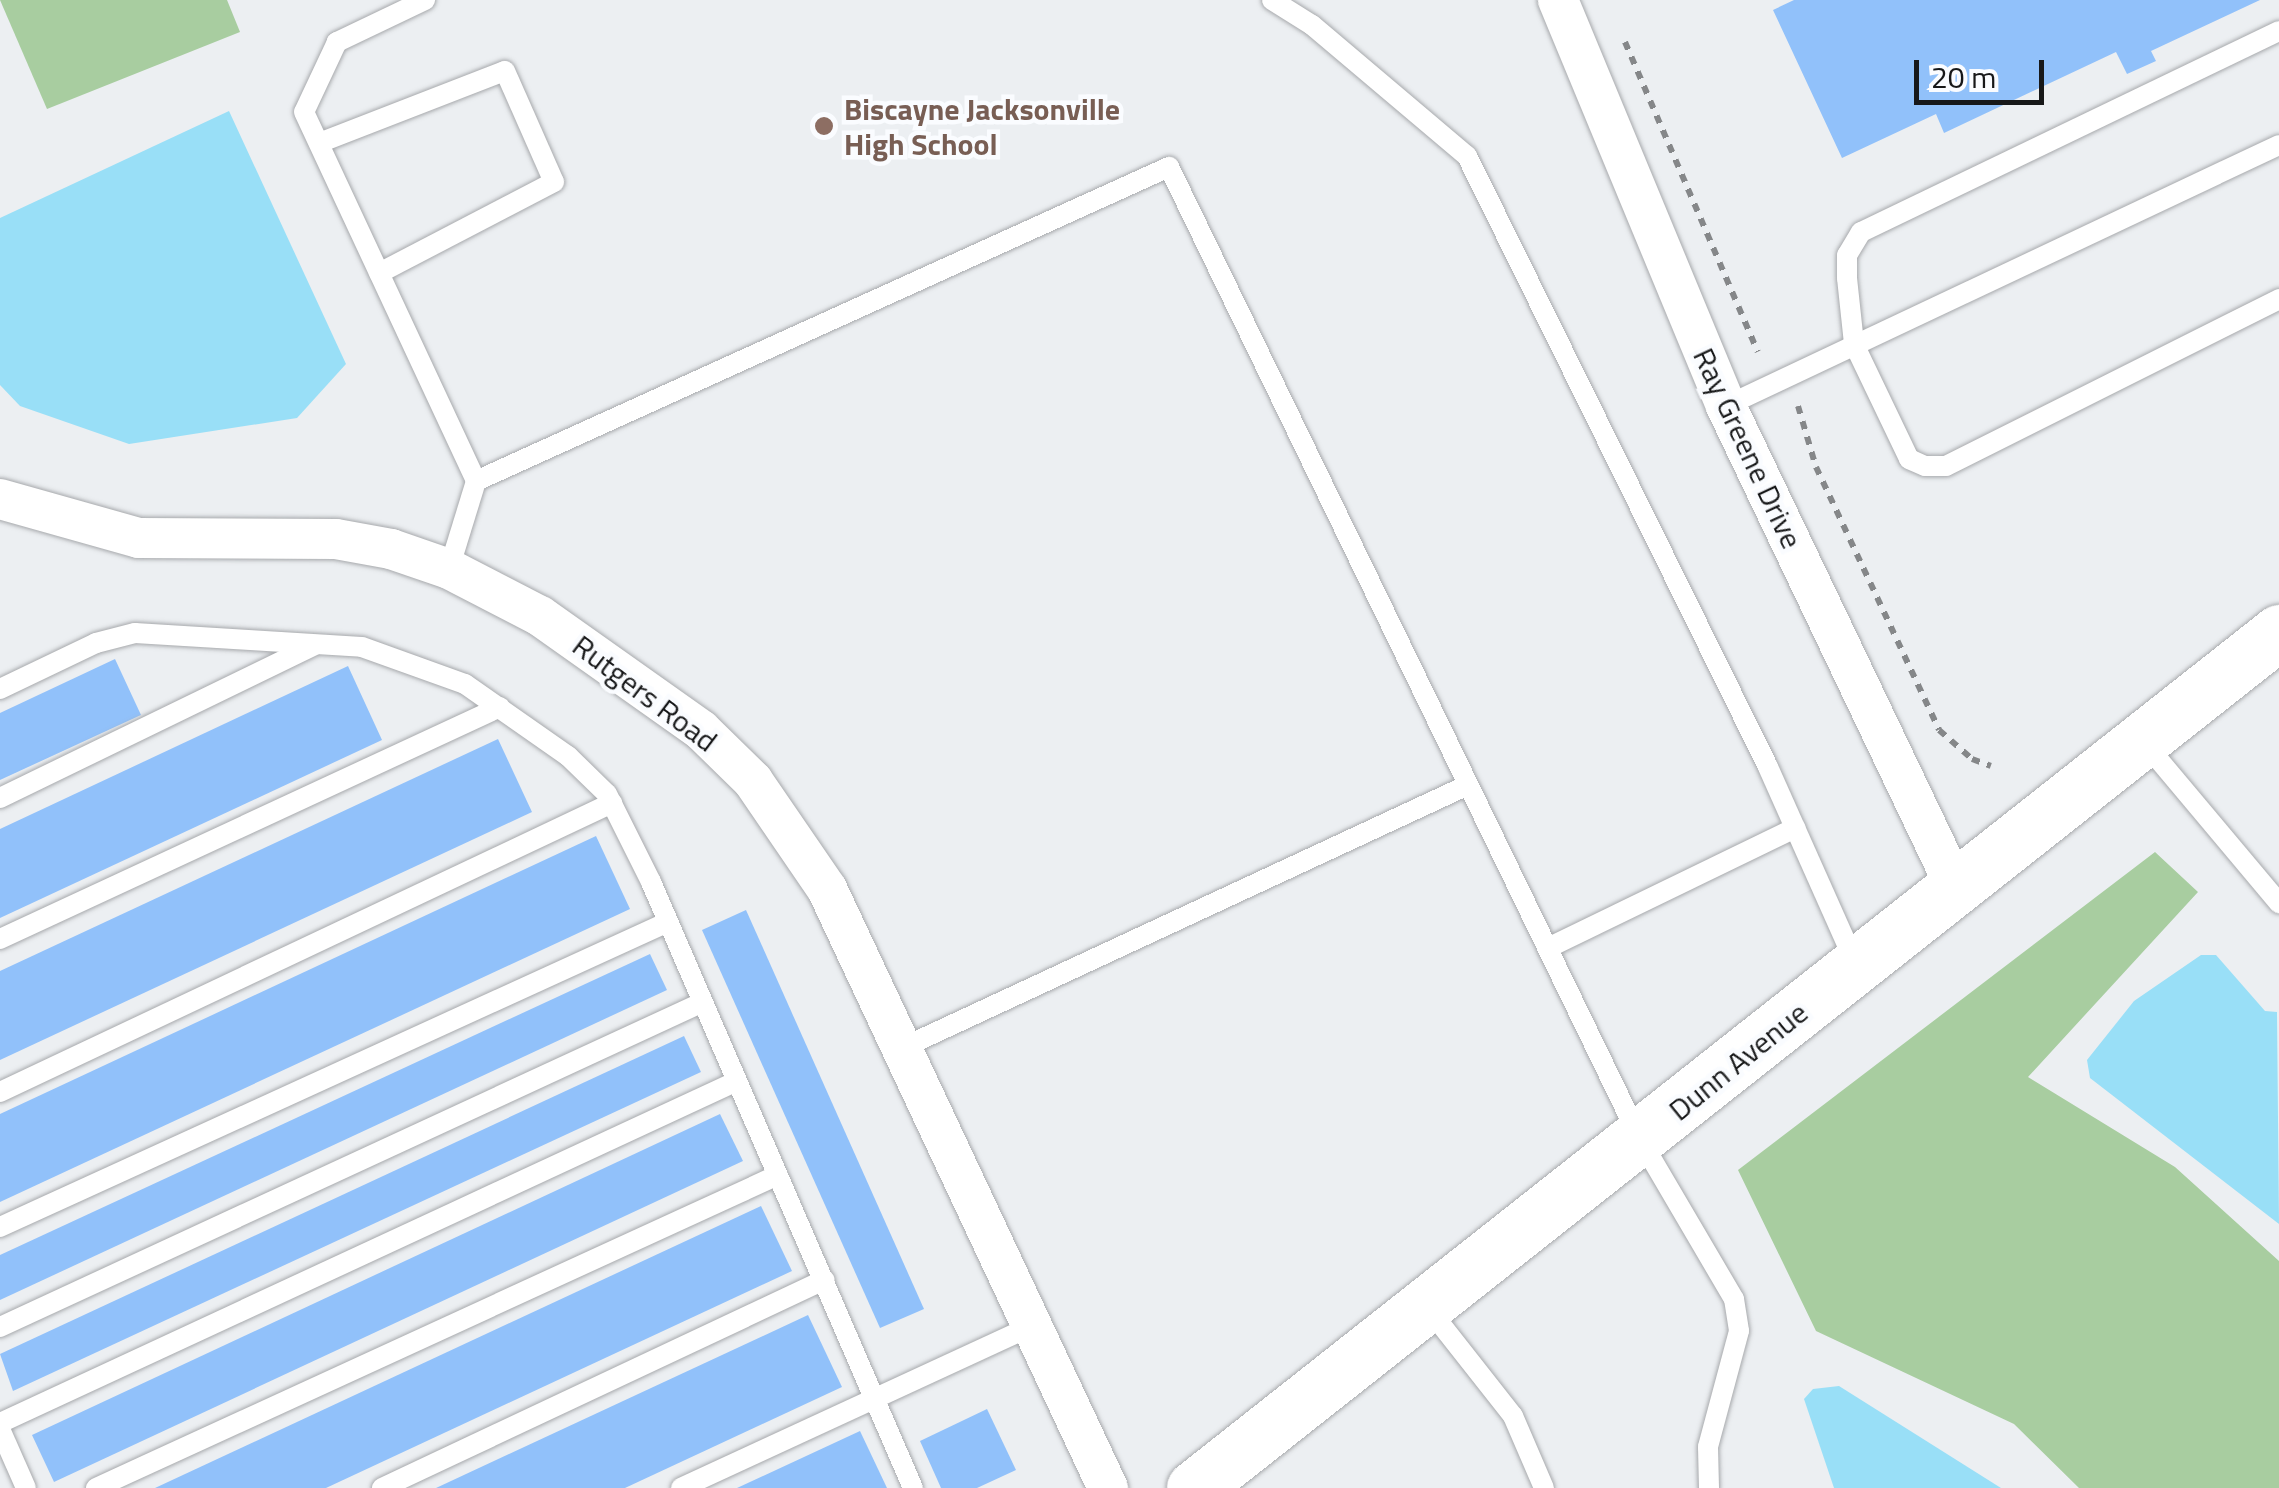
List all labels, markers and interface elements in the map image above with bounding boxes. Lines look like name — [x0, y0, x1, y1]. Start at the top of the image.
scale bar — [1919, 40, 2049, 102]
text: 20 m — [1931, 54, 1996, 100]
place label: Biscayne Jacksonville High School — [844, 91, 1120, 162]
marker: Biscayne Jacksonville High School — [813, 115, 835, 137]
street label: Ray Greene Drive — [1686, 342, 1810, 554]
street label: Rutgers Road — [566, 627, 724, 759]
street label: Dunn Avenue — [1661, 994, 1815, 1128]

